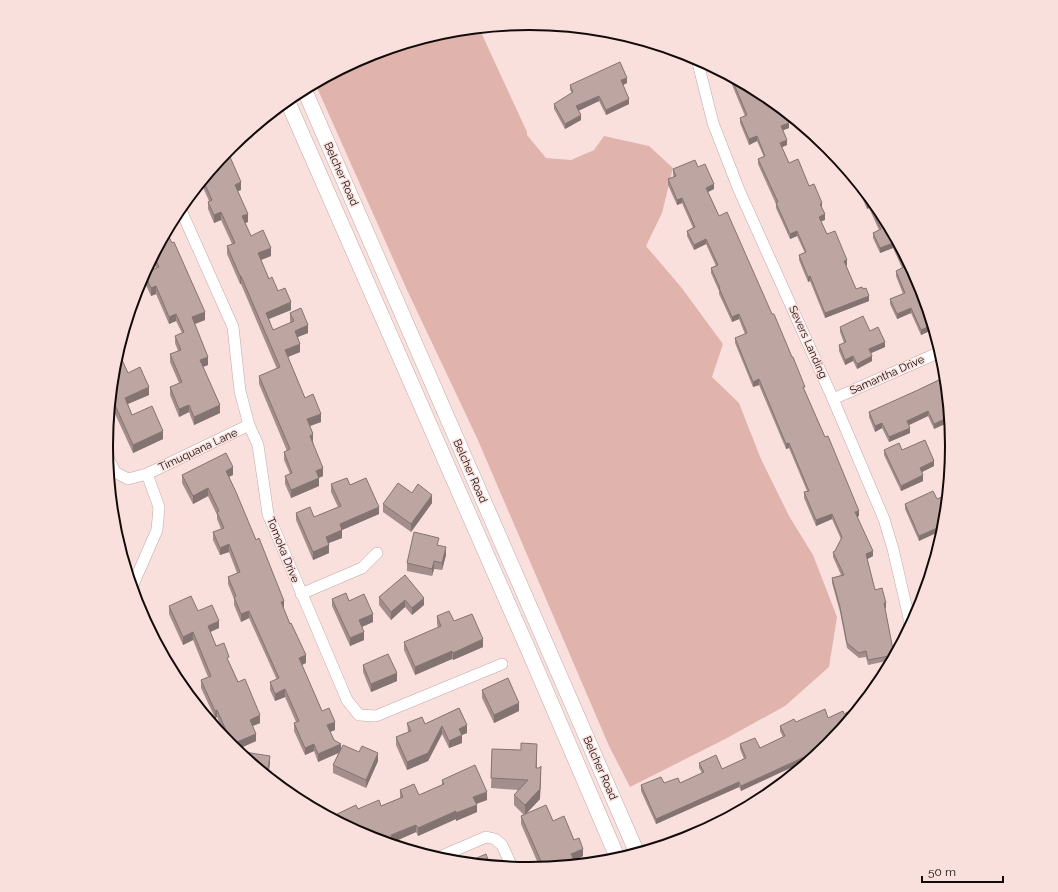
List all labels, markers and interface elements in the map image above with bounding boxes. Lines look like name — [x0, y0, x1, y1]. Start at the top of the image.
street label: Belcher Road — [321, 140, 361, 208]
street label: Severs Landing — [786, 304, 830, 380]
street label: Samantha Drive — [848, 353, 927, 397]
street label: Timuquana Lane — [156, 426, 240, 474]
street label: Belcher Road — [450, 437, 490, 505]
street label: Tomoka Drive — [264, 515, 302, 585]
street label: Belcher Road — [580, 734, 620, 802]
scale bar — [922, 858, 1003, 884]
text: 50 m — [928, 865, 956, 879]

